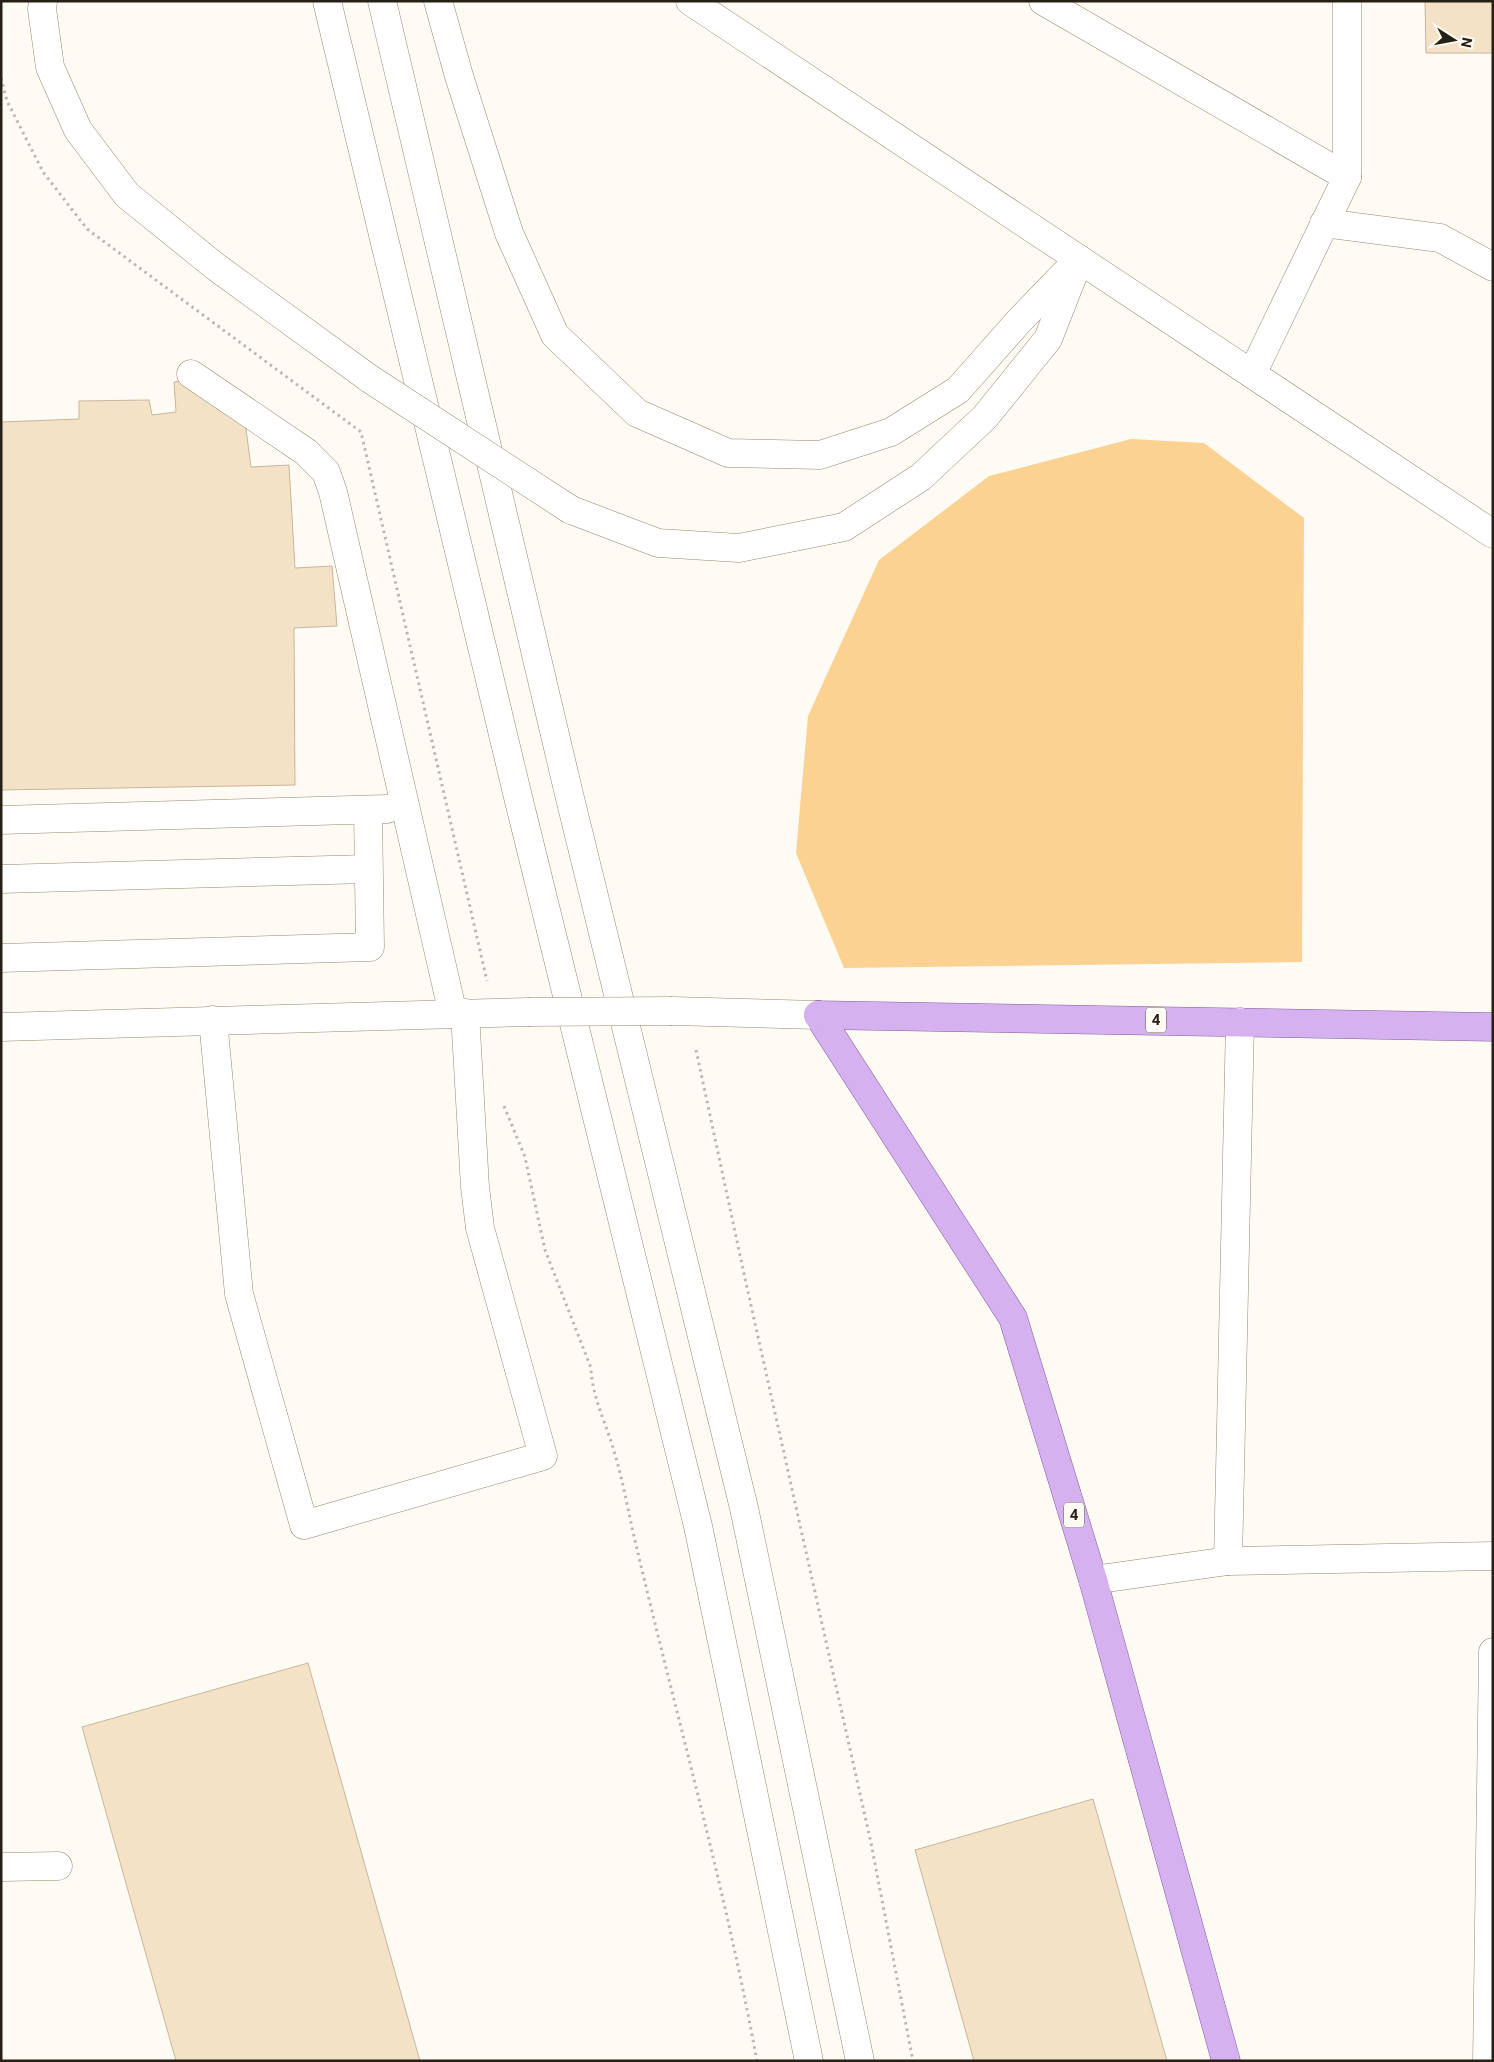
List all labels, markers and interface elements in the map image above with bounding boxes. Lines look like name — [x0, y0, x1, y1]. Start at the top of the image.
north arrow — [1429, 15, 1479, 65]
text: N — [1458, 36, 1476, 49]
road number: 4 — [1146, 1008, 1166, 1032]
road number: 4 — [1064, 1502, 1084, 1528]

